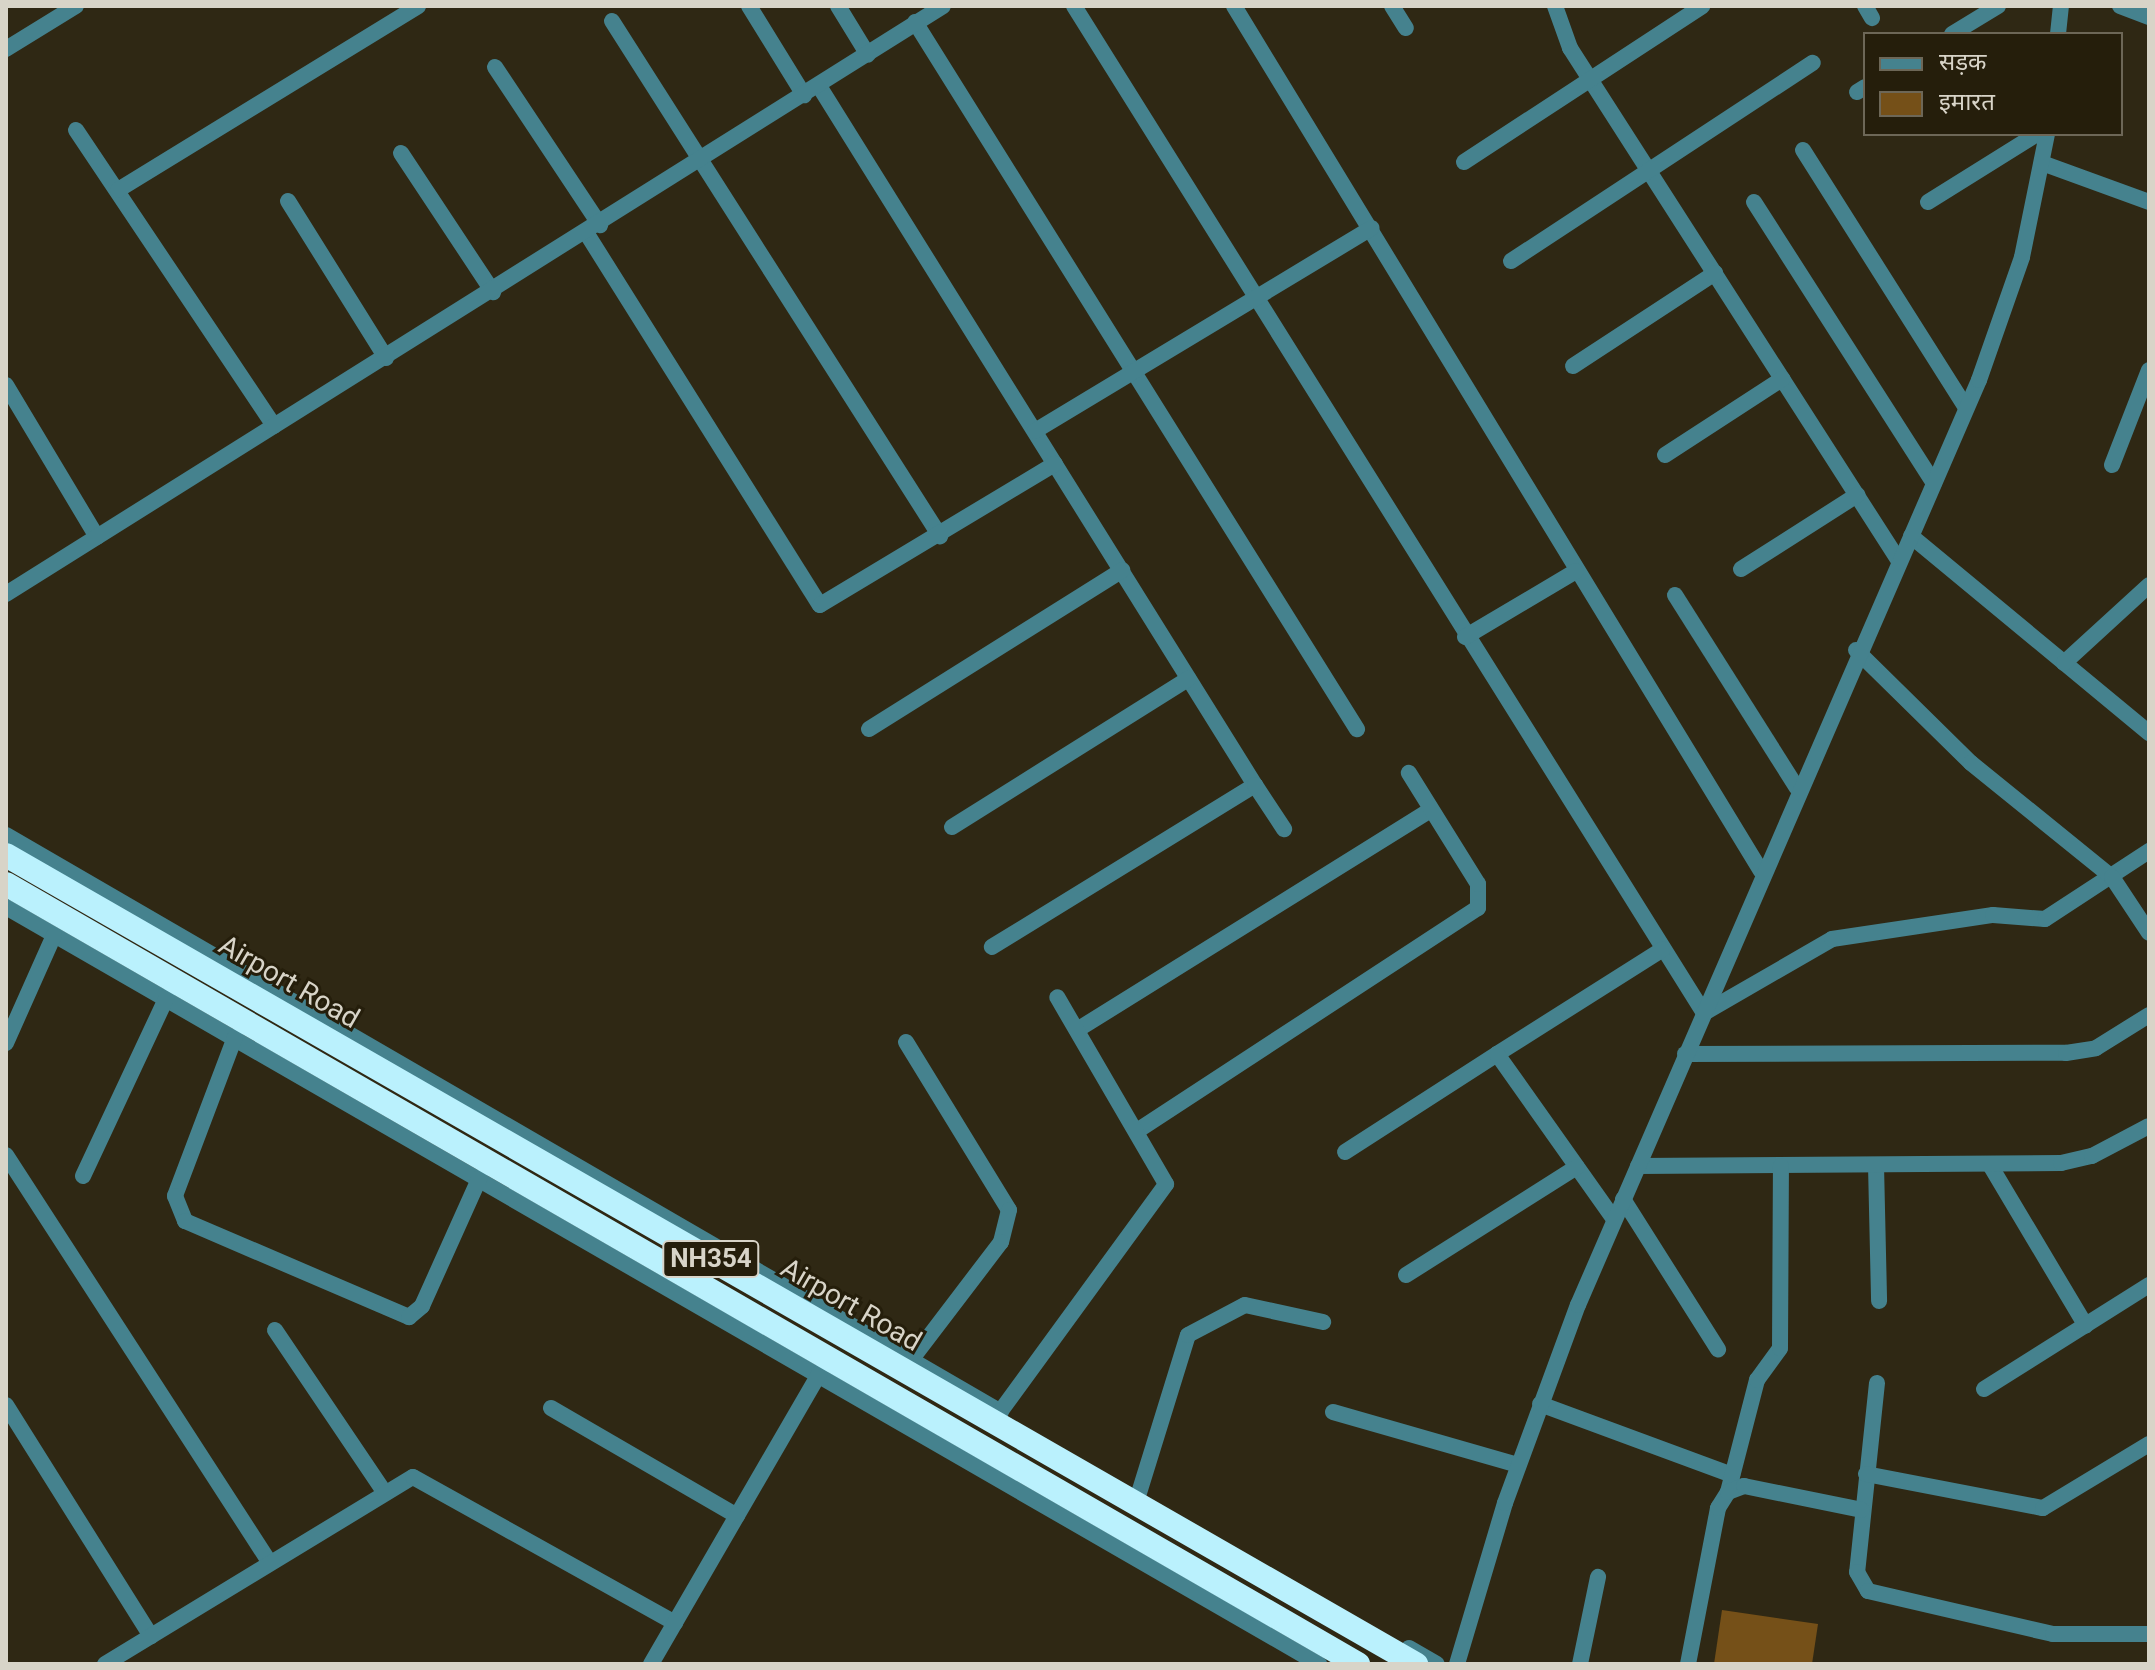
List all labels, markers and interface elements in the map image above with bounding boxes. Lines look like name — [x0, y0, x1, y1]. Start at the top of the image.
legend — [1863, 32, 2123, 136]
text: सड़क — [1939, 48, 1987, 76]
text: इमारत — [1939, 88, 1995, 116]
street label: Airport Road — [213, 928, 365, 1036]
road number: NH354 — [661, 1237, 761, 1281]
street label: Airport Road — [775, 1251, 927, 1359]

